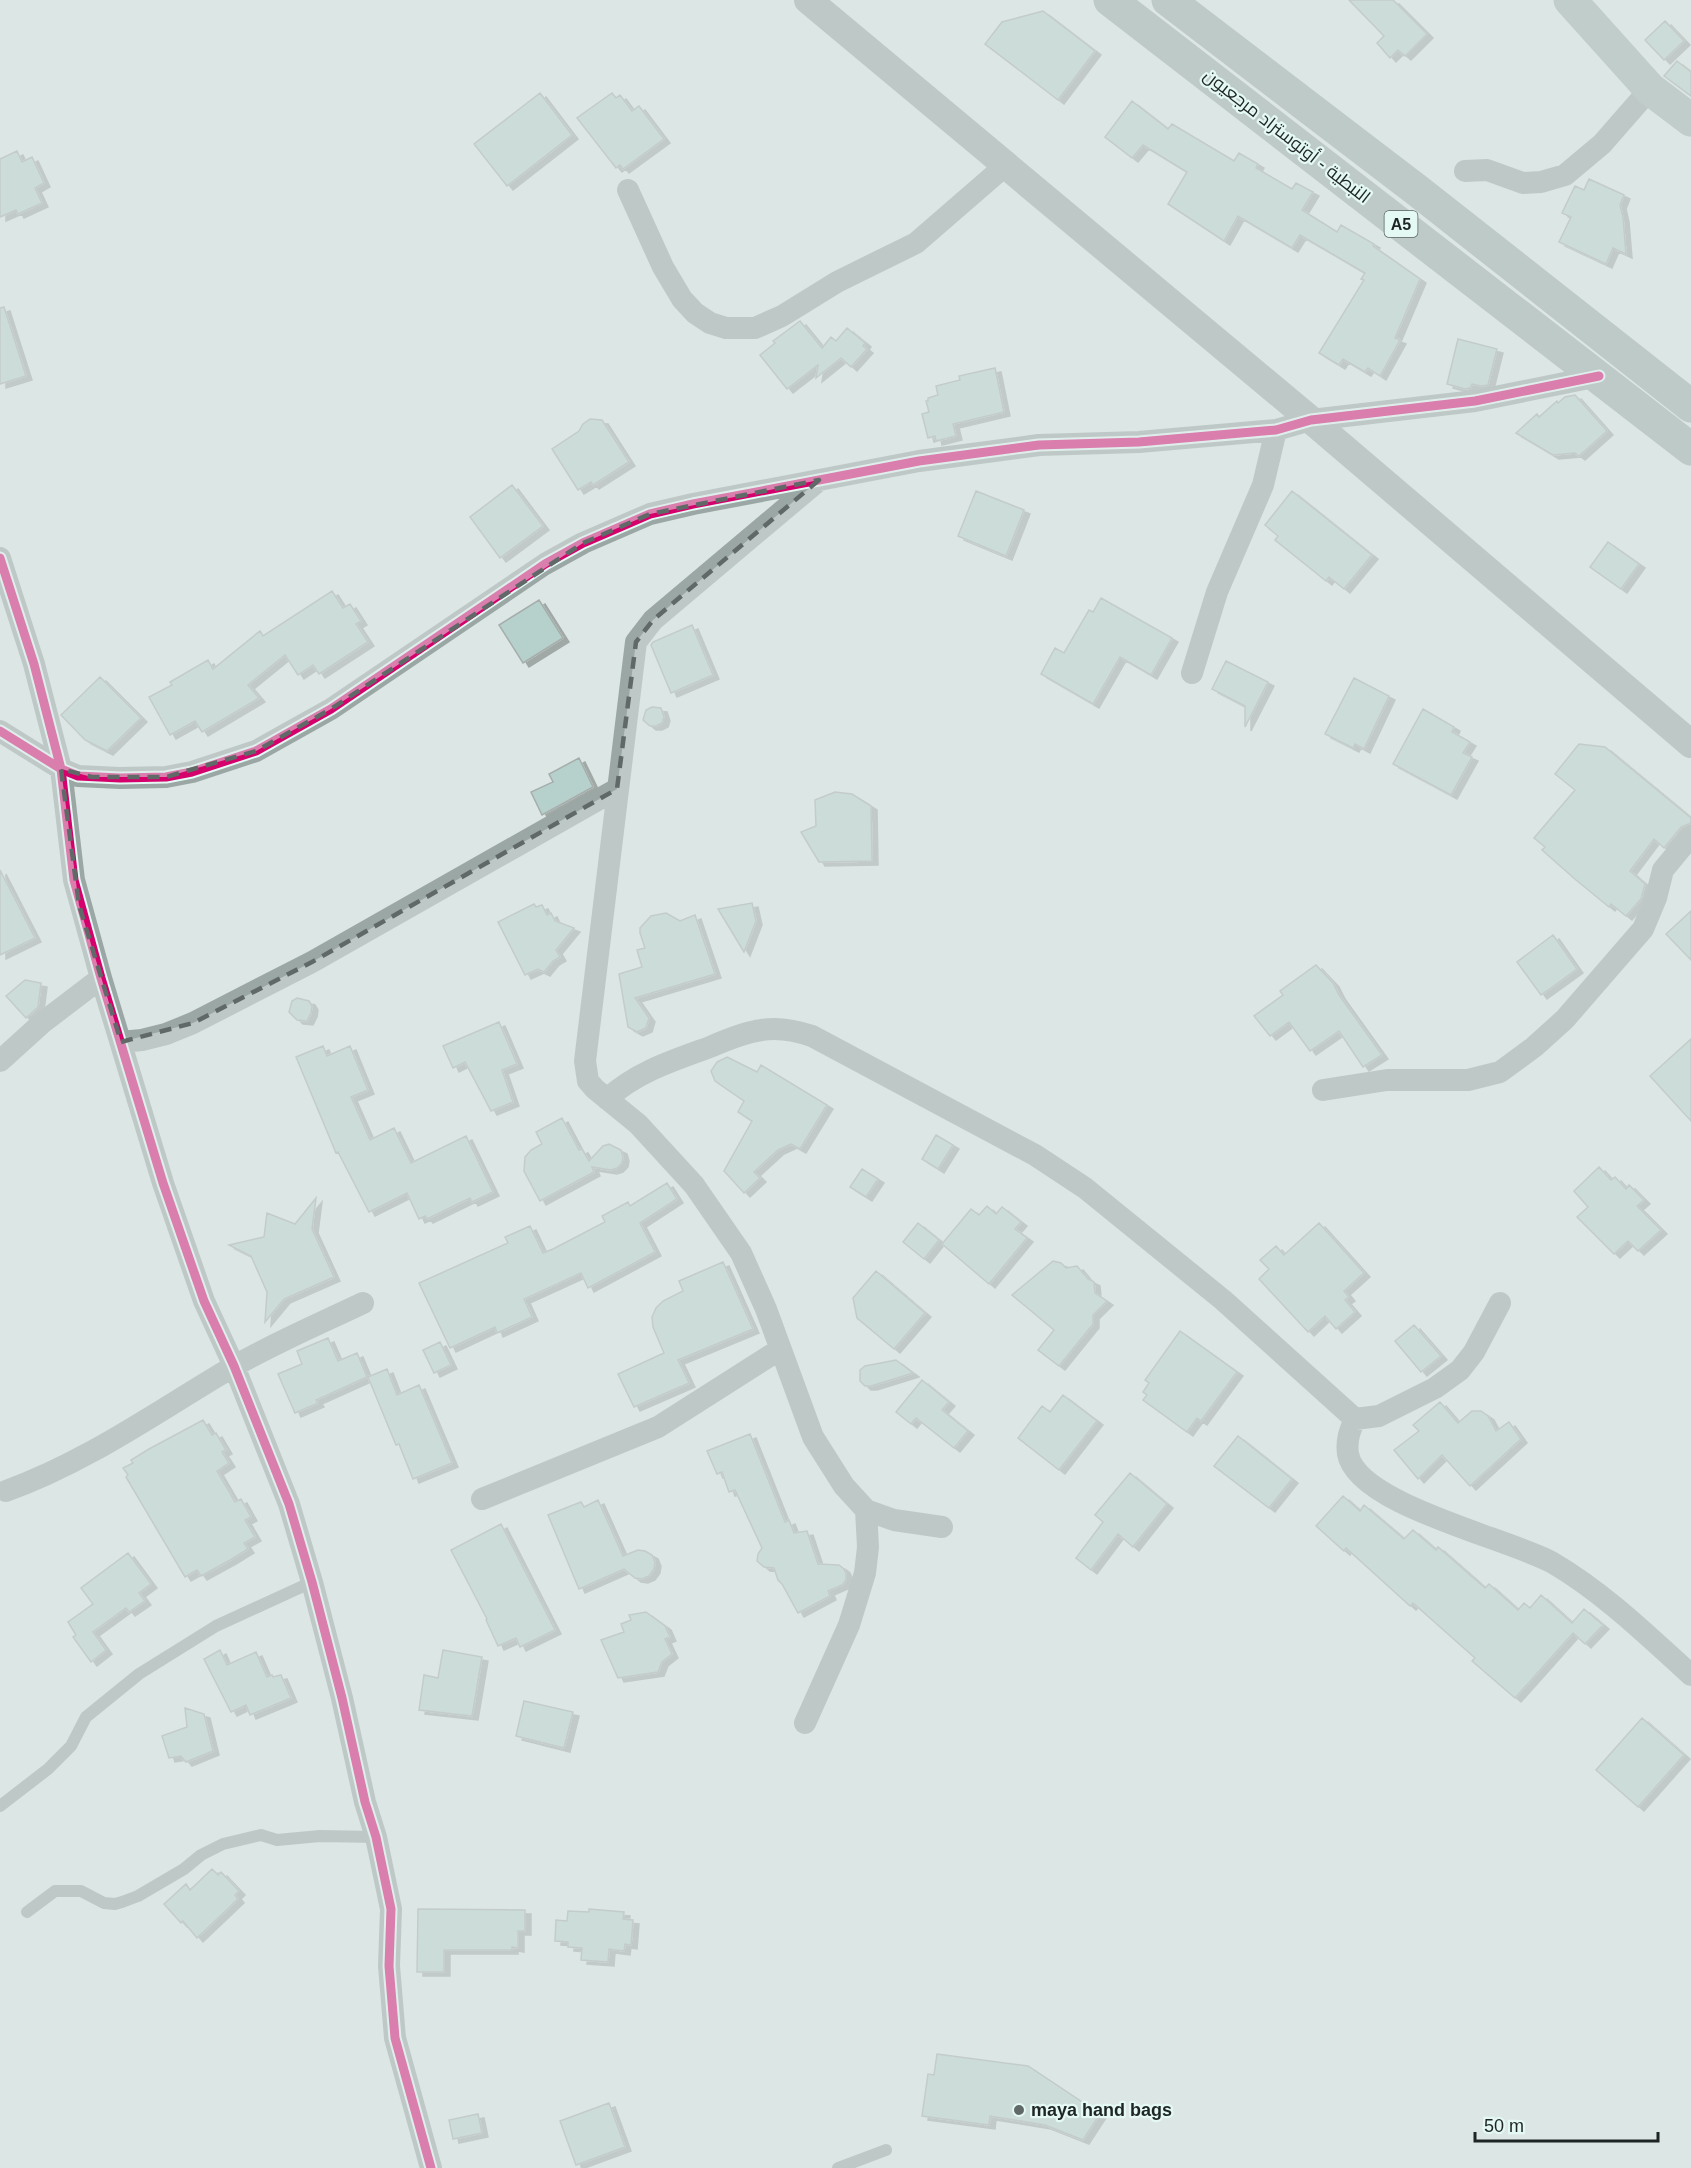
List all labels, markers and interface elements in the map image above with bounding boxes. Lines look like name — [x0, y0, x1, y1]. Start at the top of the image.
street label: النبطية - أوتوستراد مرجعيون — [1199, 64, 1375, 208]
road number: A5 — [1384, 211, 1418, 237]
place label: maya hand bags — [1031, 2100, 1172, 2120]
marker: maya hand bags — [1012, 2103, 1026, 2117]
scale bar — [1475, 2105, 1658, 2143]
text: 50 m — [1484, 2116, 1524, 2136]

